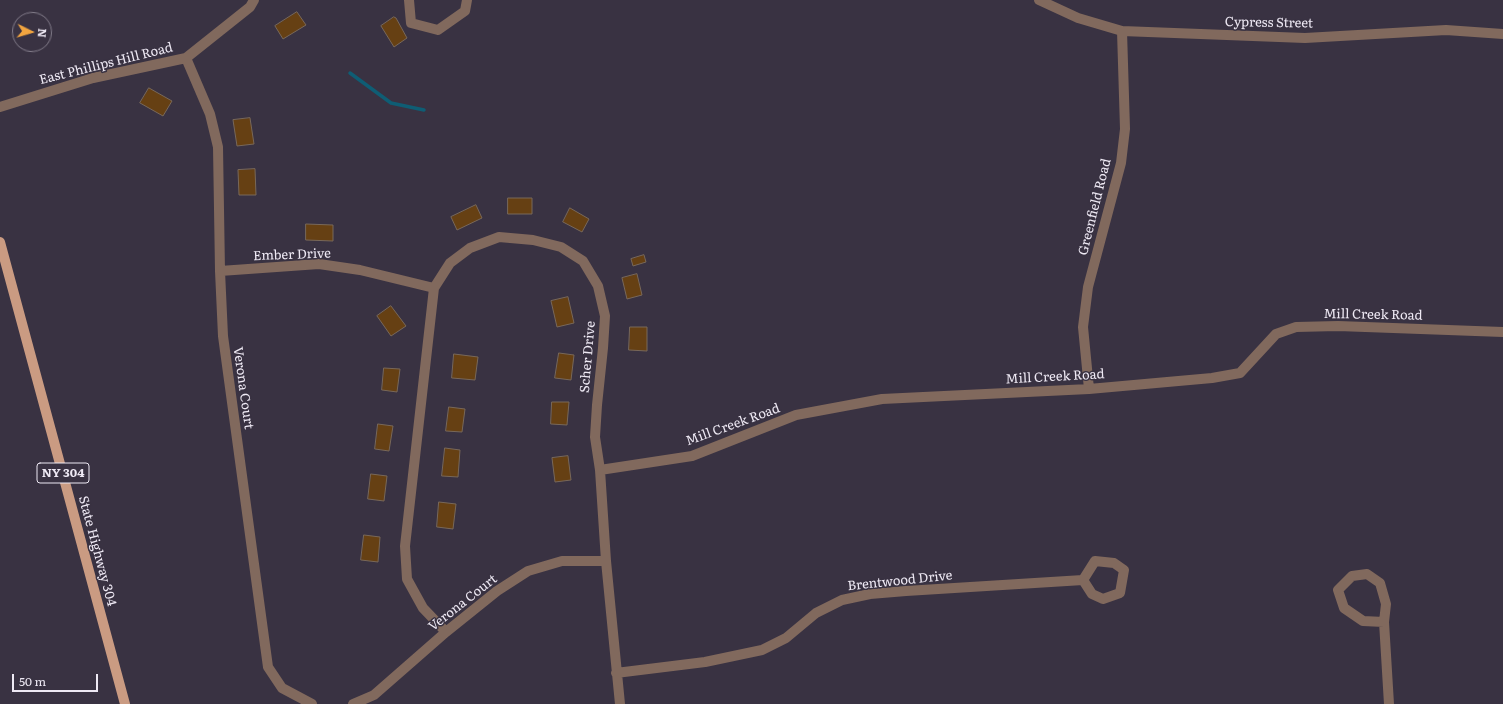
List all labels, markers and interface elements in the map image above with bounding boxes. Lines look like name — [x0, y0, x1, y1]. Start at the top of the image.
north arrow — [12, 12, 52, 52]
street label: Cypress Street — [1225, 14, 1313, 32]
text: N — [35, 28, 51, 38]
street label: East Phillips Hill Road — [38, 40, 174, 88]
street label: Greenfield Road — [1075, 157, 1115, 257]
street label: Ember Drive — [253, 246, 331, 264]
street label: Mill Creek Road — [1323, 306, 1423, 324]
street label: Scher Drive — [577, 320, 599, 394]
street label: Verona Court — [230, 346, 256, 430]
street label: Mill Creek Road — [1005, 367, 1105, 387]
street label: Mill Creek Road — [684, 401, 782, 449]
road number: NY 304 — [37, 463, 89, 483]
street label: State Highway 304 — [75, 494, 119, 608]
street label: Brentwood Drive — [847, 568, 953, 594]
street label: Verona Court — [426, 571, 500, 635]
scale bar — [14, 666, 100, 692]
text: 50 m — [19, 672, 46, 690]

